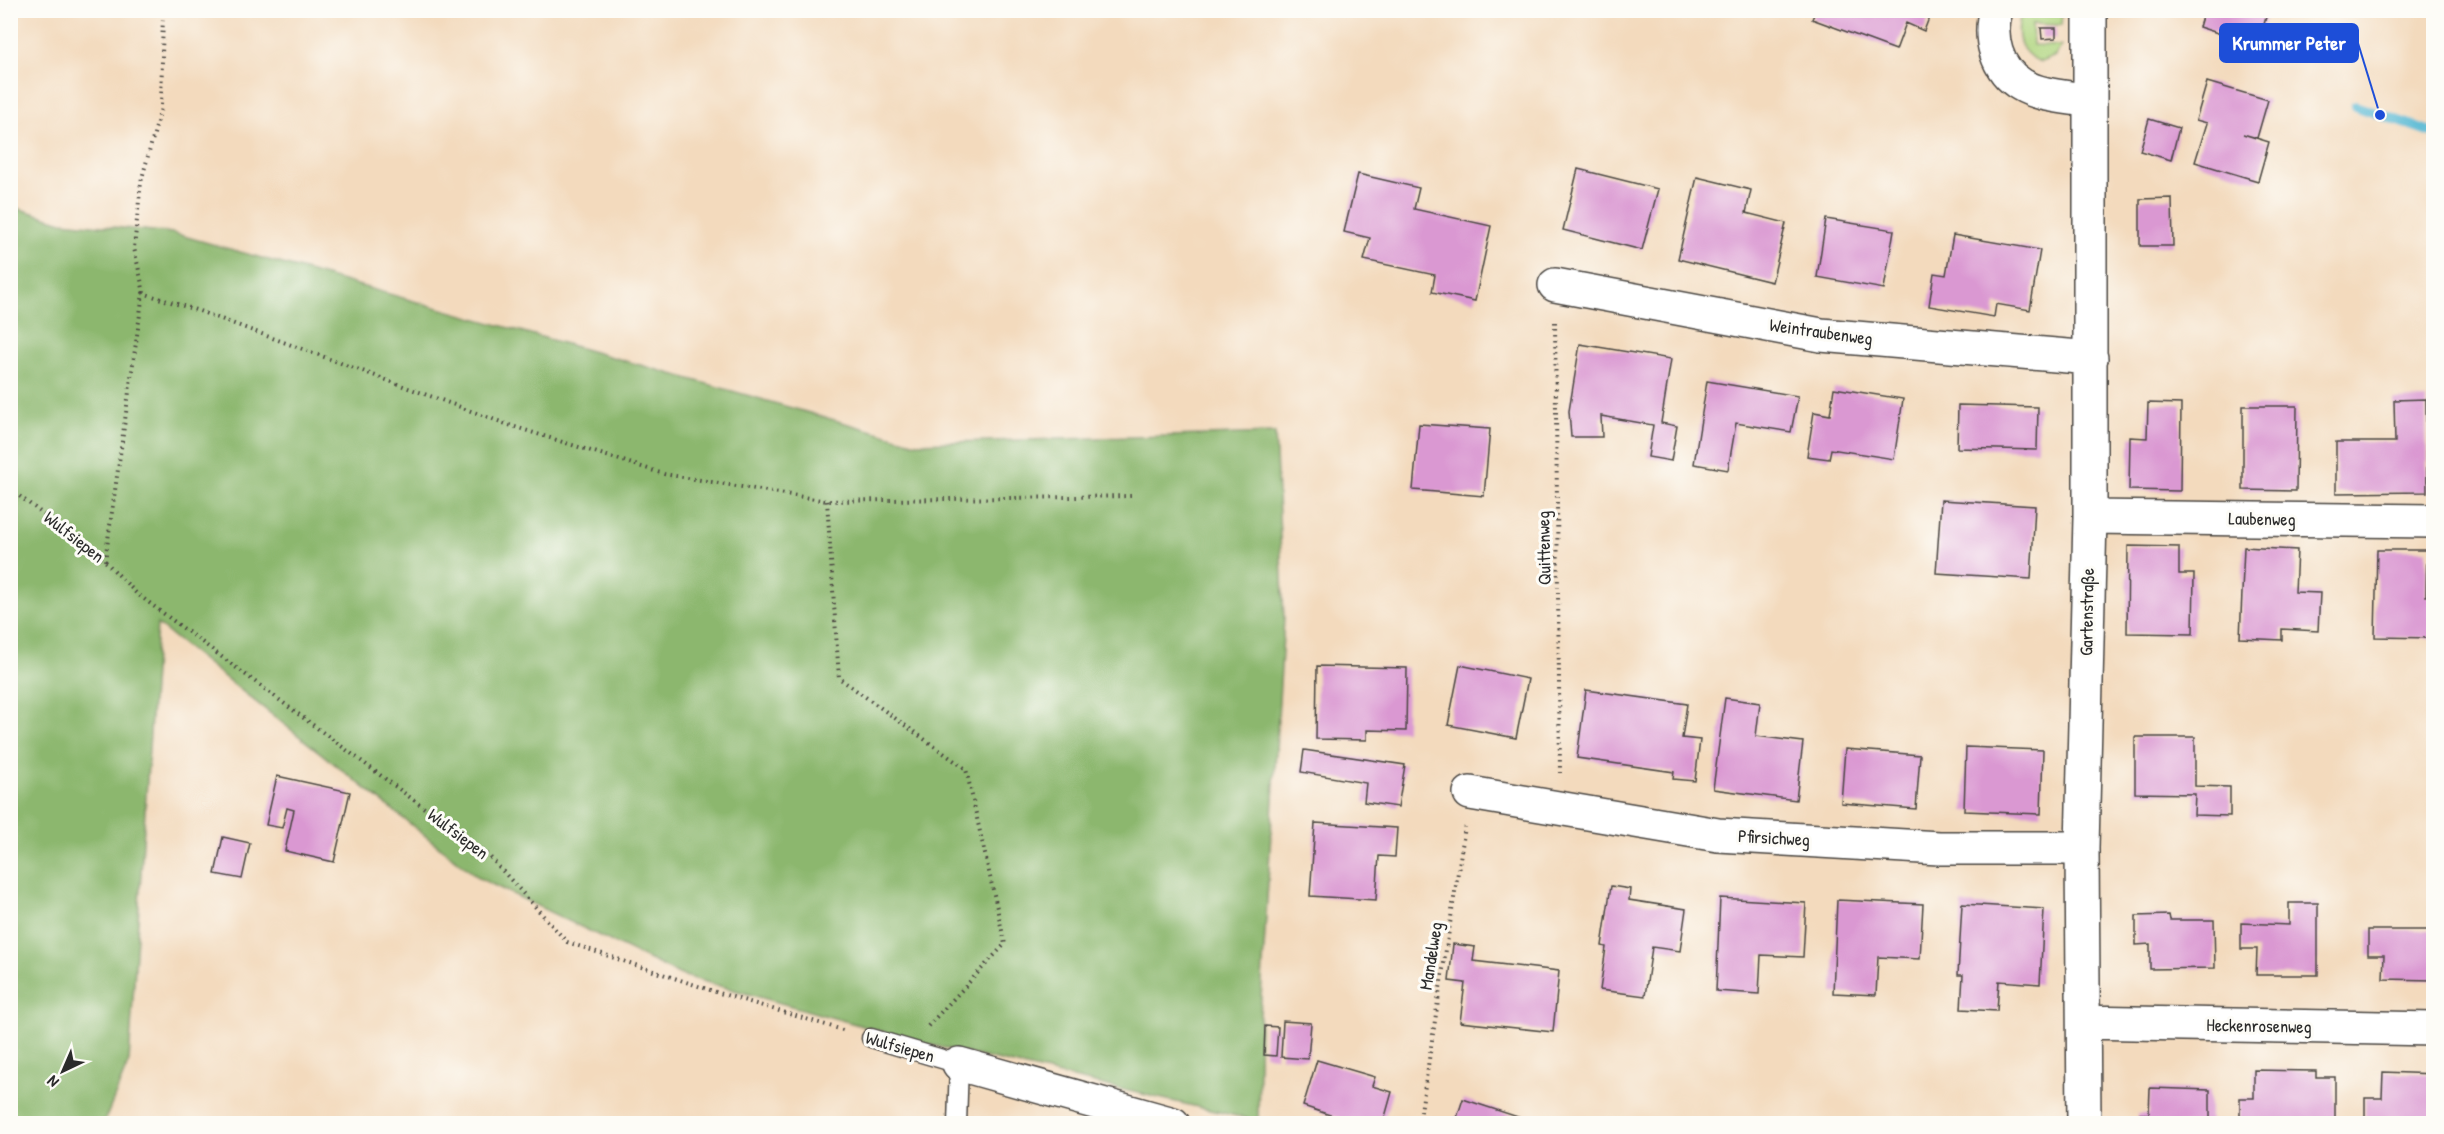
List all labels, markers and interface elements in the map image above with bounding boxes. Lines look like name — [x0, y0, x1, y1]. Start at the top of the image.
callout: Krummer Peter — [2220, 24, 2358, 62]
text: Krummer Peter — [2232, 29, 2346, 56]
street label: Weintraubenweg — [1768, 312, 1874, 351]
street label: Wulfsiepen — [39, 505, 110, 568]
street label: Laubenweg — [2228, 505, 2296, 532]
street label: Quittenweg — [1530, 511, 1557, 585]
street label: Gartenstraße — [2073, 568, 2100, 656]
street label: Wulfsiepen — [423, 802, 494, 865]
street label: Pfirsichweg — [1738, 823, 1811, 852]
street label: Mandelweg — [1413, 920, 1448, 992]
street label: Heckenrosenweg — [2206, 1012, 2312, 1039]
street label: Wulfsiepen — [863, 1025, 938, 1068]
north arrow — [33, 1041, 93, 1101]
text: N — [42, 1071, 63, 1093]

